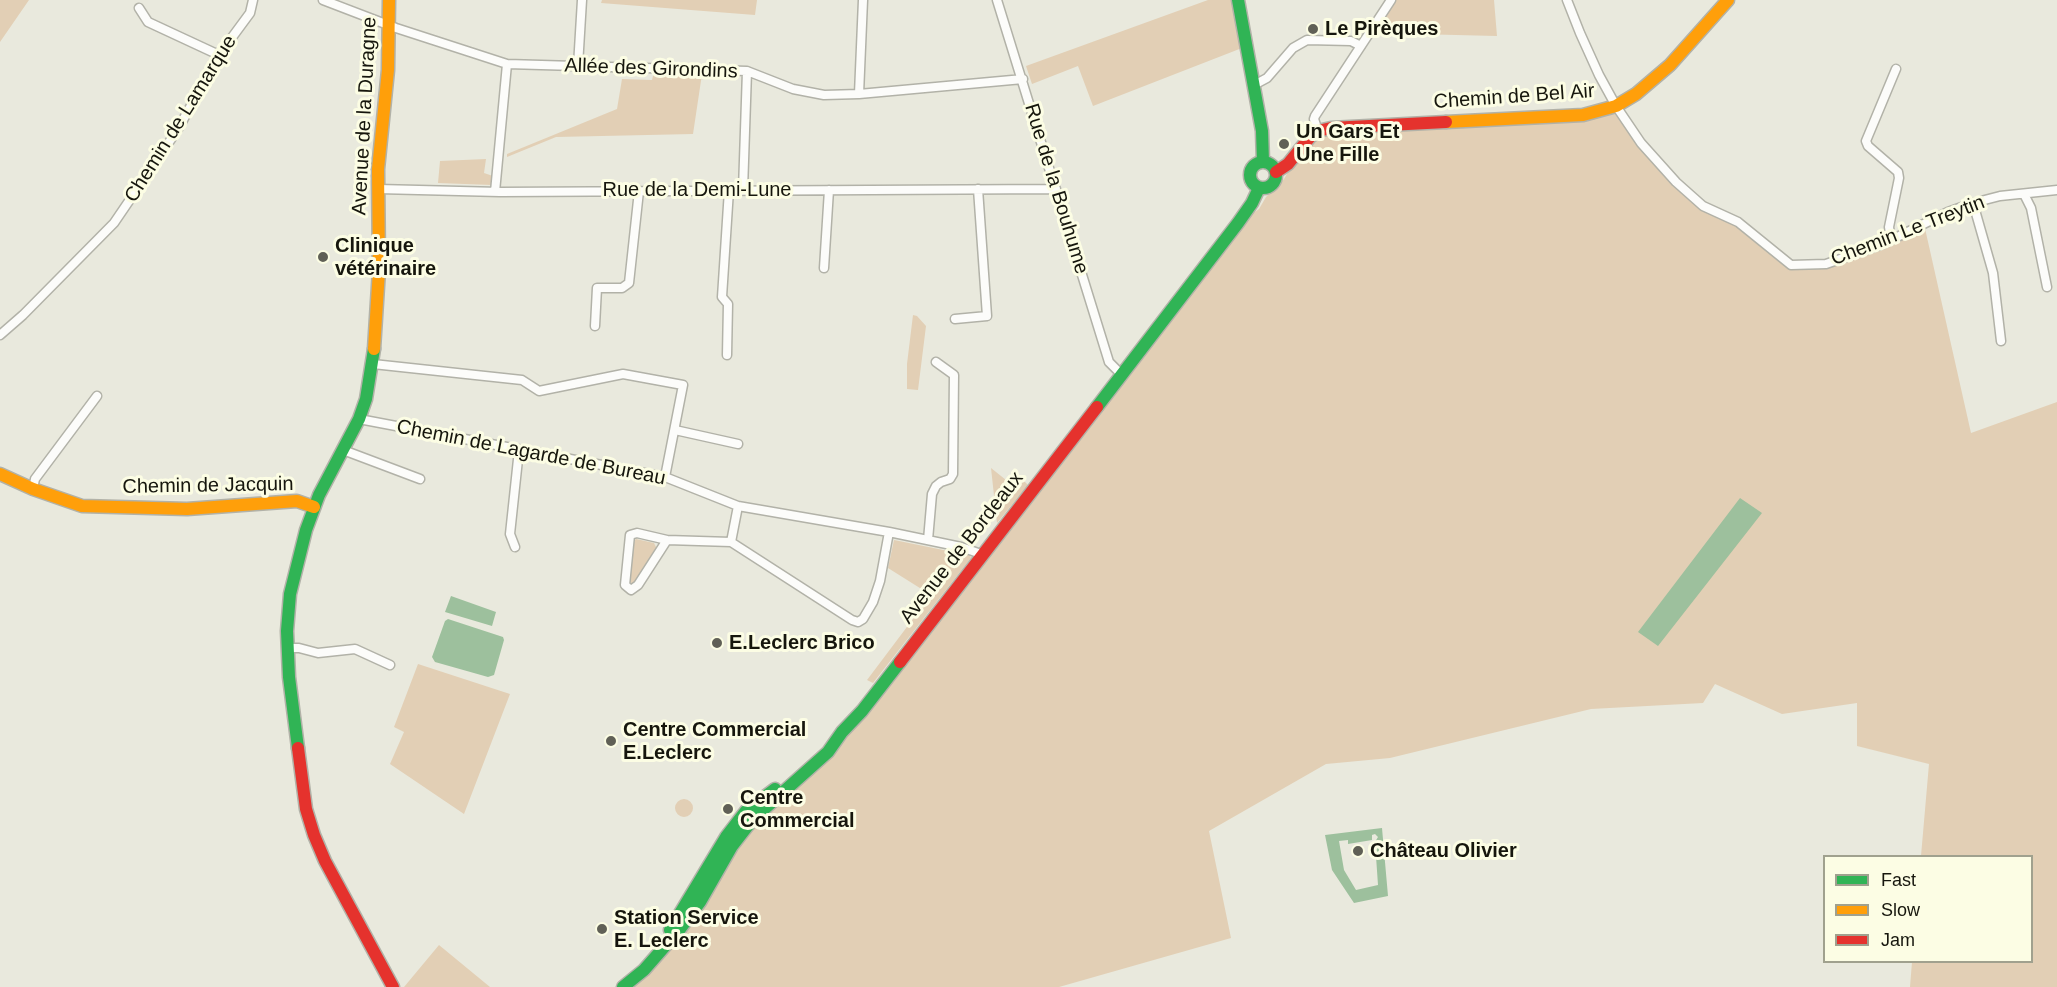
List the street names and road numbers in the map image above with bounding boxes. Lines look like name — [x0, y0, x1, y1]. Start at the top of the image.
street label: Avenue de la Duragne — [348, 16, 382, 216]
street label: Chemin de Lamarque — [120, 31, 242, 207]
street label: Allée des Girondins — [564, 54, 738, 84]
street label: Chemin de Bel Air — [1433, 79, 1595, 115]
street label: Rue de la Bouhume — [1019, 101, 1093, 277]
street label: Rue de la Demi-Lune — [603, 178, 791, 202]
street label: Chemin Le Treytin — [1828, 191, 1988, 271]
street label: Chemin de Lagarde de Bureau — [394, 415, 668, 491]
street label: Avenue de Bordeaux — [895, 467, 1029, 629]
street label: Chemin de Jacquin — [122, 473, 294, 499]

